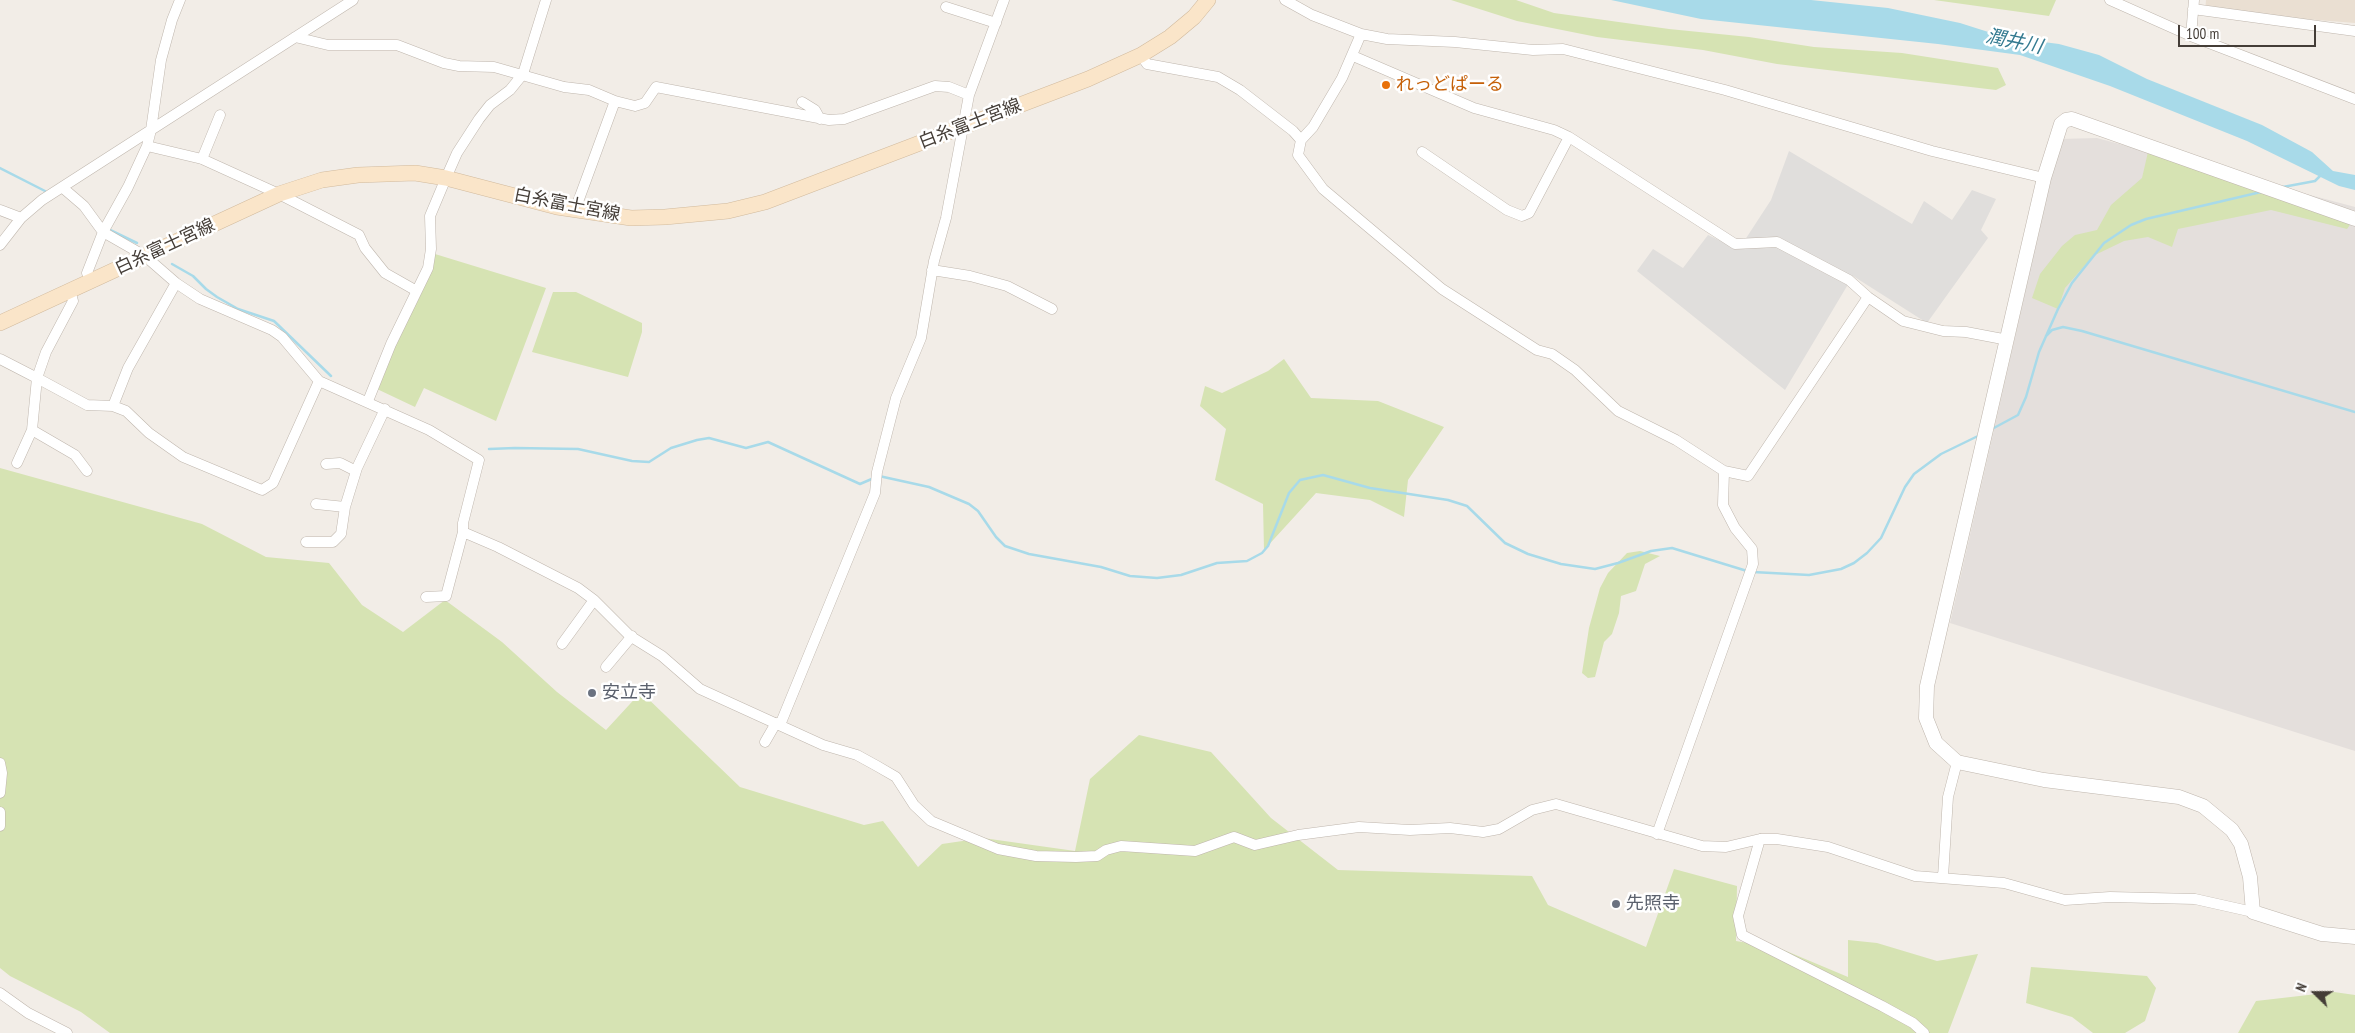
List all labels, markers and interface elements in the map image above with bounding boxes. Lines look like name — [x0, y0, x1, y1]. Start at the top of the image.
scale bar — [2180, 15, 2318, 47]
text: 100 m — [2186, 24, 2219, 43]
water label: 潤井川 — [1984, 25, 2044, 59]
place label: れっどぱーる — [1396, 74, 1504, 96]
marker: れっどぱーる — [1380, 79, 1392, 91]
street label: 白糸富士宮線 — [916, 95, 1024, 153]
street label: 白糸富士宮線 — [512, 184, 622, 226]
street label: 白糸富士宮線 — [111, 214, 219, 280]
place label: 安立寺 — [602, 682, 656, 704]
marker: 安立寺 — [586, 687, 598, 699]
place label: 先照寺 — [1626, 893, 1680, 915]
marker: 先照寺 — [1610, 898, 1622, 910]
north arrow — [2290, 968, 2340, 1018]
text: N — [2291, 981, 2311, 994]

